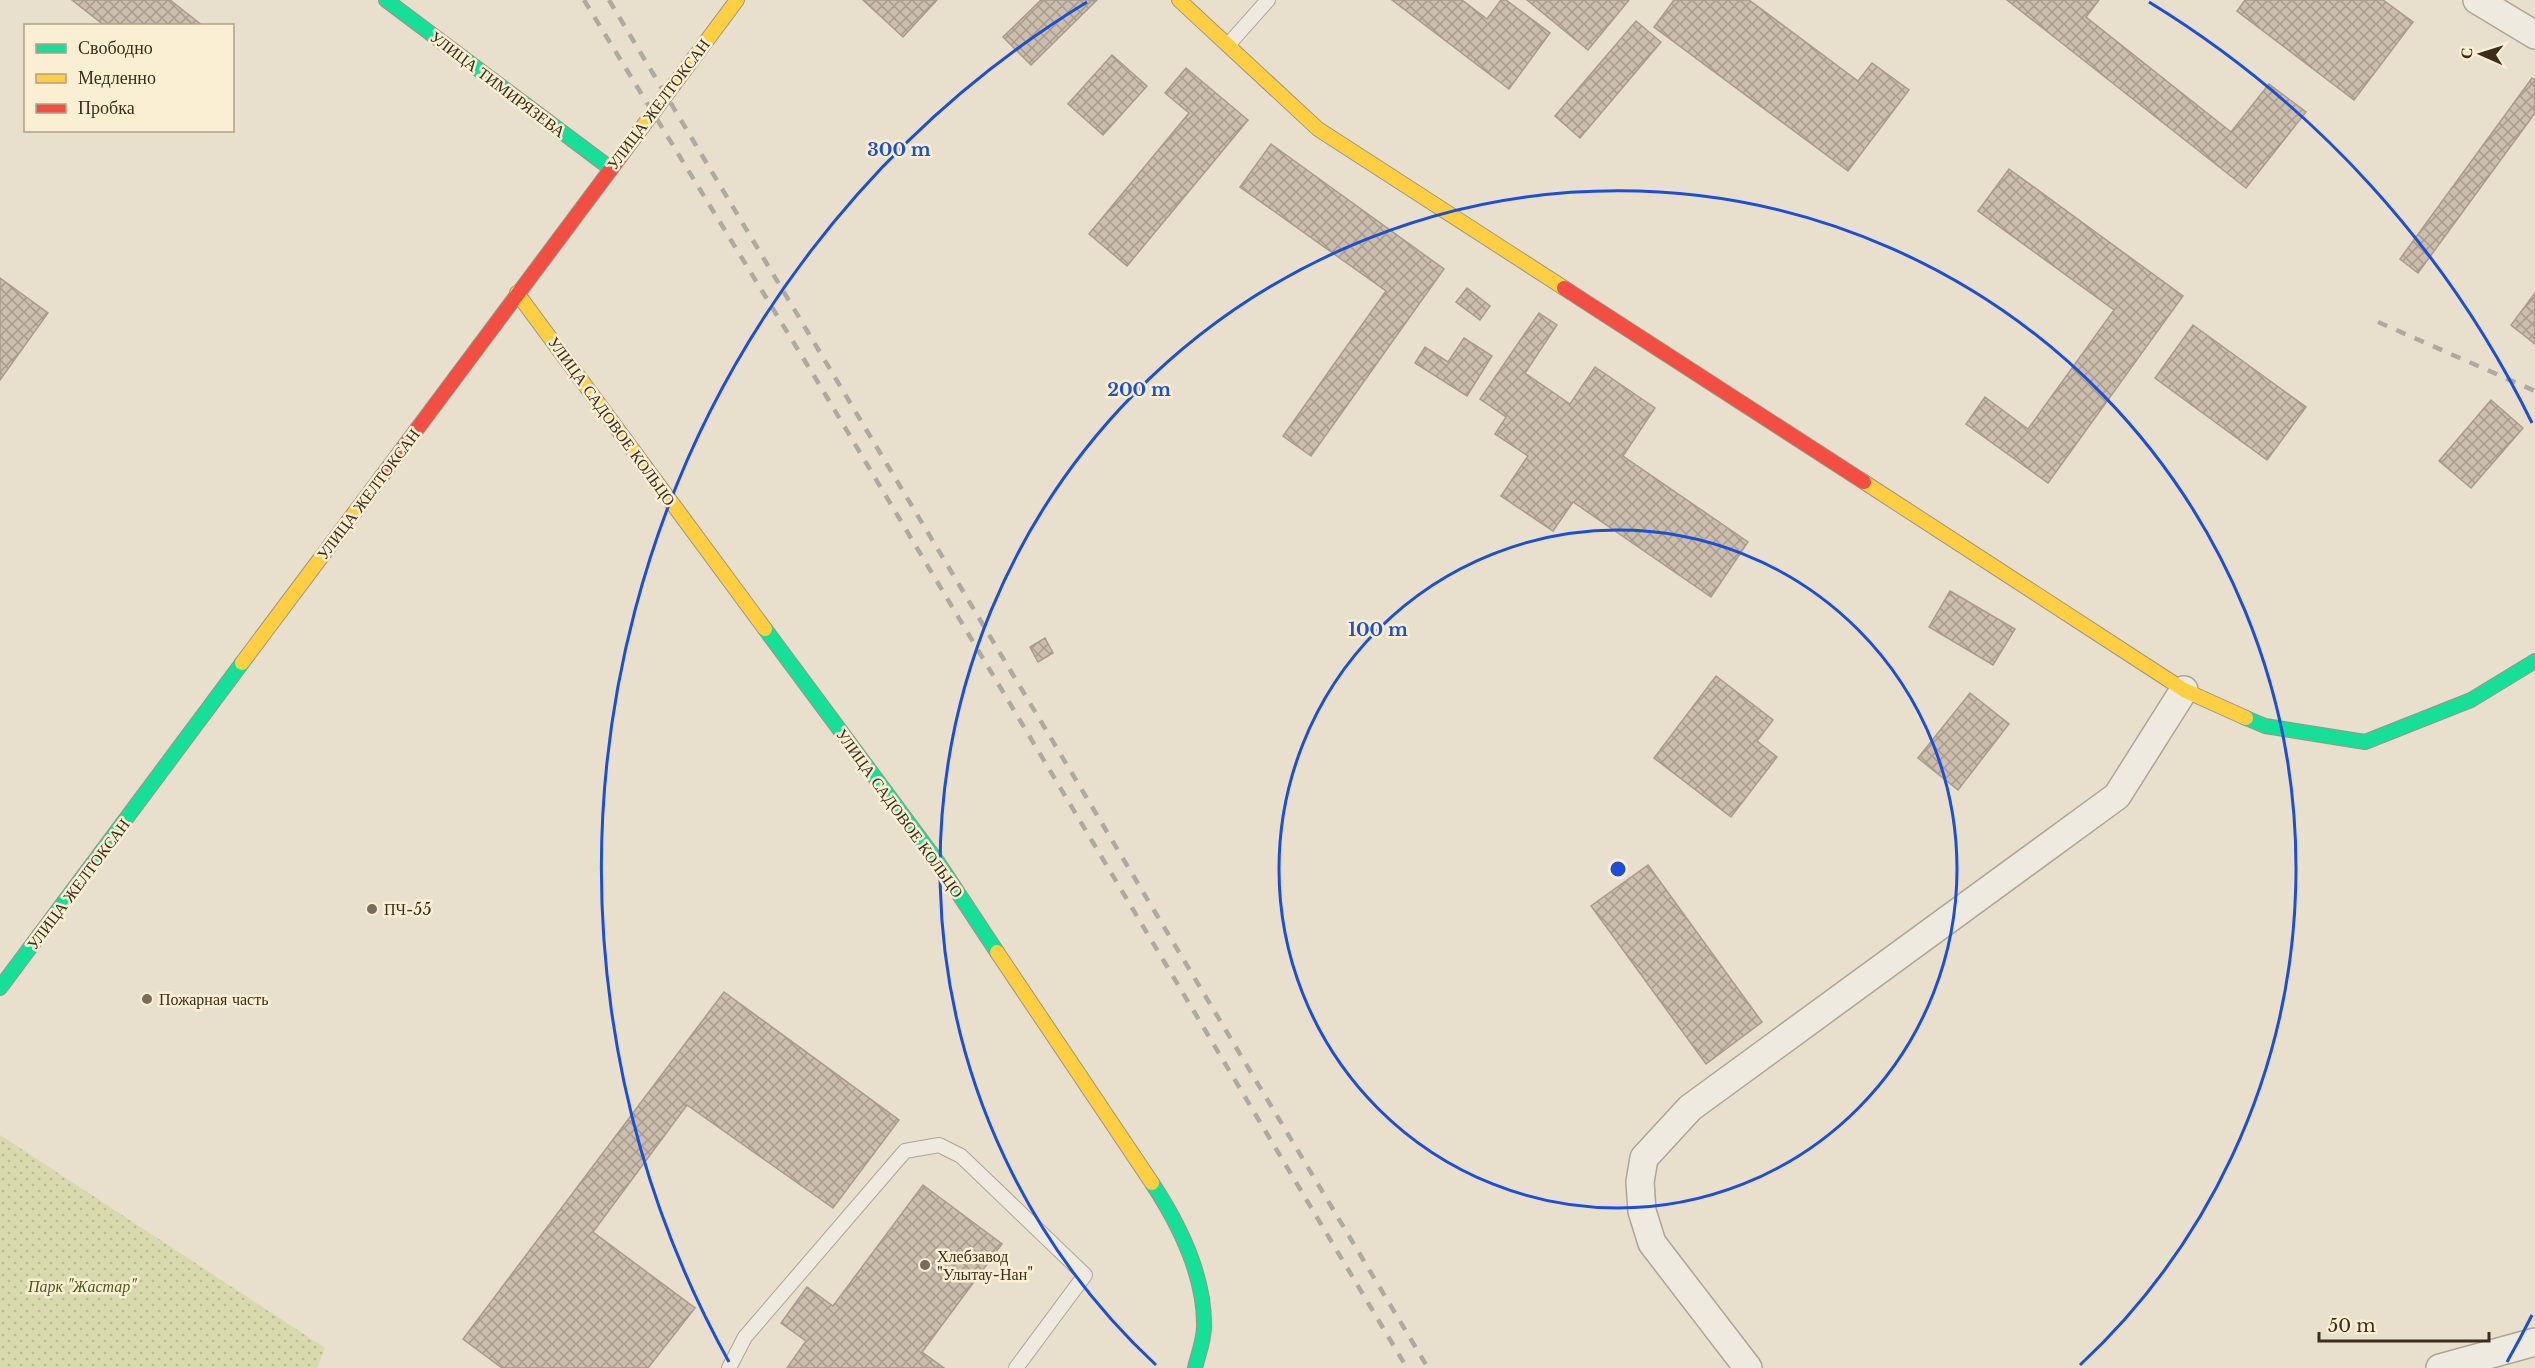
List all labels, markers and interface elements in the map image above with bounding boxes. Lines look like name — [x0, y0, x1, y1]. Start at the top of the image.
legend — [24, 24, 234, 132]
north arrow — [2451, 24, 2511, 84]
street label: УЛИЦА ТИМИРЯЗЕВА — [426, 27, 570, 142]
street label: УЛИЦА ЖЕЛТОКСАН — [602, 34, 714, 173]
text: Свободно — [78, 37, 153, 59]
text: С — [2456, 47, 2476, 60]
text: Медленно — [78, 67, 156, 89]
text: Пробка — [78, 97, 135, 119]
text: 300 m — [867, 139, 931, 161]
street label: УЛИЦА САДОВОЕ КОЛЬЦО — [544, 333, 680, 509]
text: 200 m — [1107, 379, 1171, 401]
street label: УЛИЦА ЖЕЛТОКСАН — [312, 424, 424, 563]
text: 100 m — [1348, 619, 1408, 641]
street label: УЛИЦА САДОВОЕ КОЛЬЦО — [832, 725, 968, 901]
street label: УЛИЦА ЖЕЛТОКСАН — [22, 814, 134, 953]
centre of rings — [1608, 859, 1628, 879]
place label: ПЧ-55 — [384, 899, 432, 919]
marker: ПЧ-55 — [365, 902, 379, 916]
place label: Пожарная часть — [159, 989, 268, 1009]
marker: Пожарная часть — [140, 992, 154, 1006]
place label: Хлебзавод "Улытау-Нан" — [937, 1246, 1033, 1284]
marker: Хлебзавод "Улытау-Нан" — [918, 1258, 932, 1272]
park label: Парк "Жастар" — [27, 1276, 137, 1296]
scale bar — [2319, 1305, 2488, 1343]
text: 50 m — [2328, 1315, 2376, 1337]

